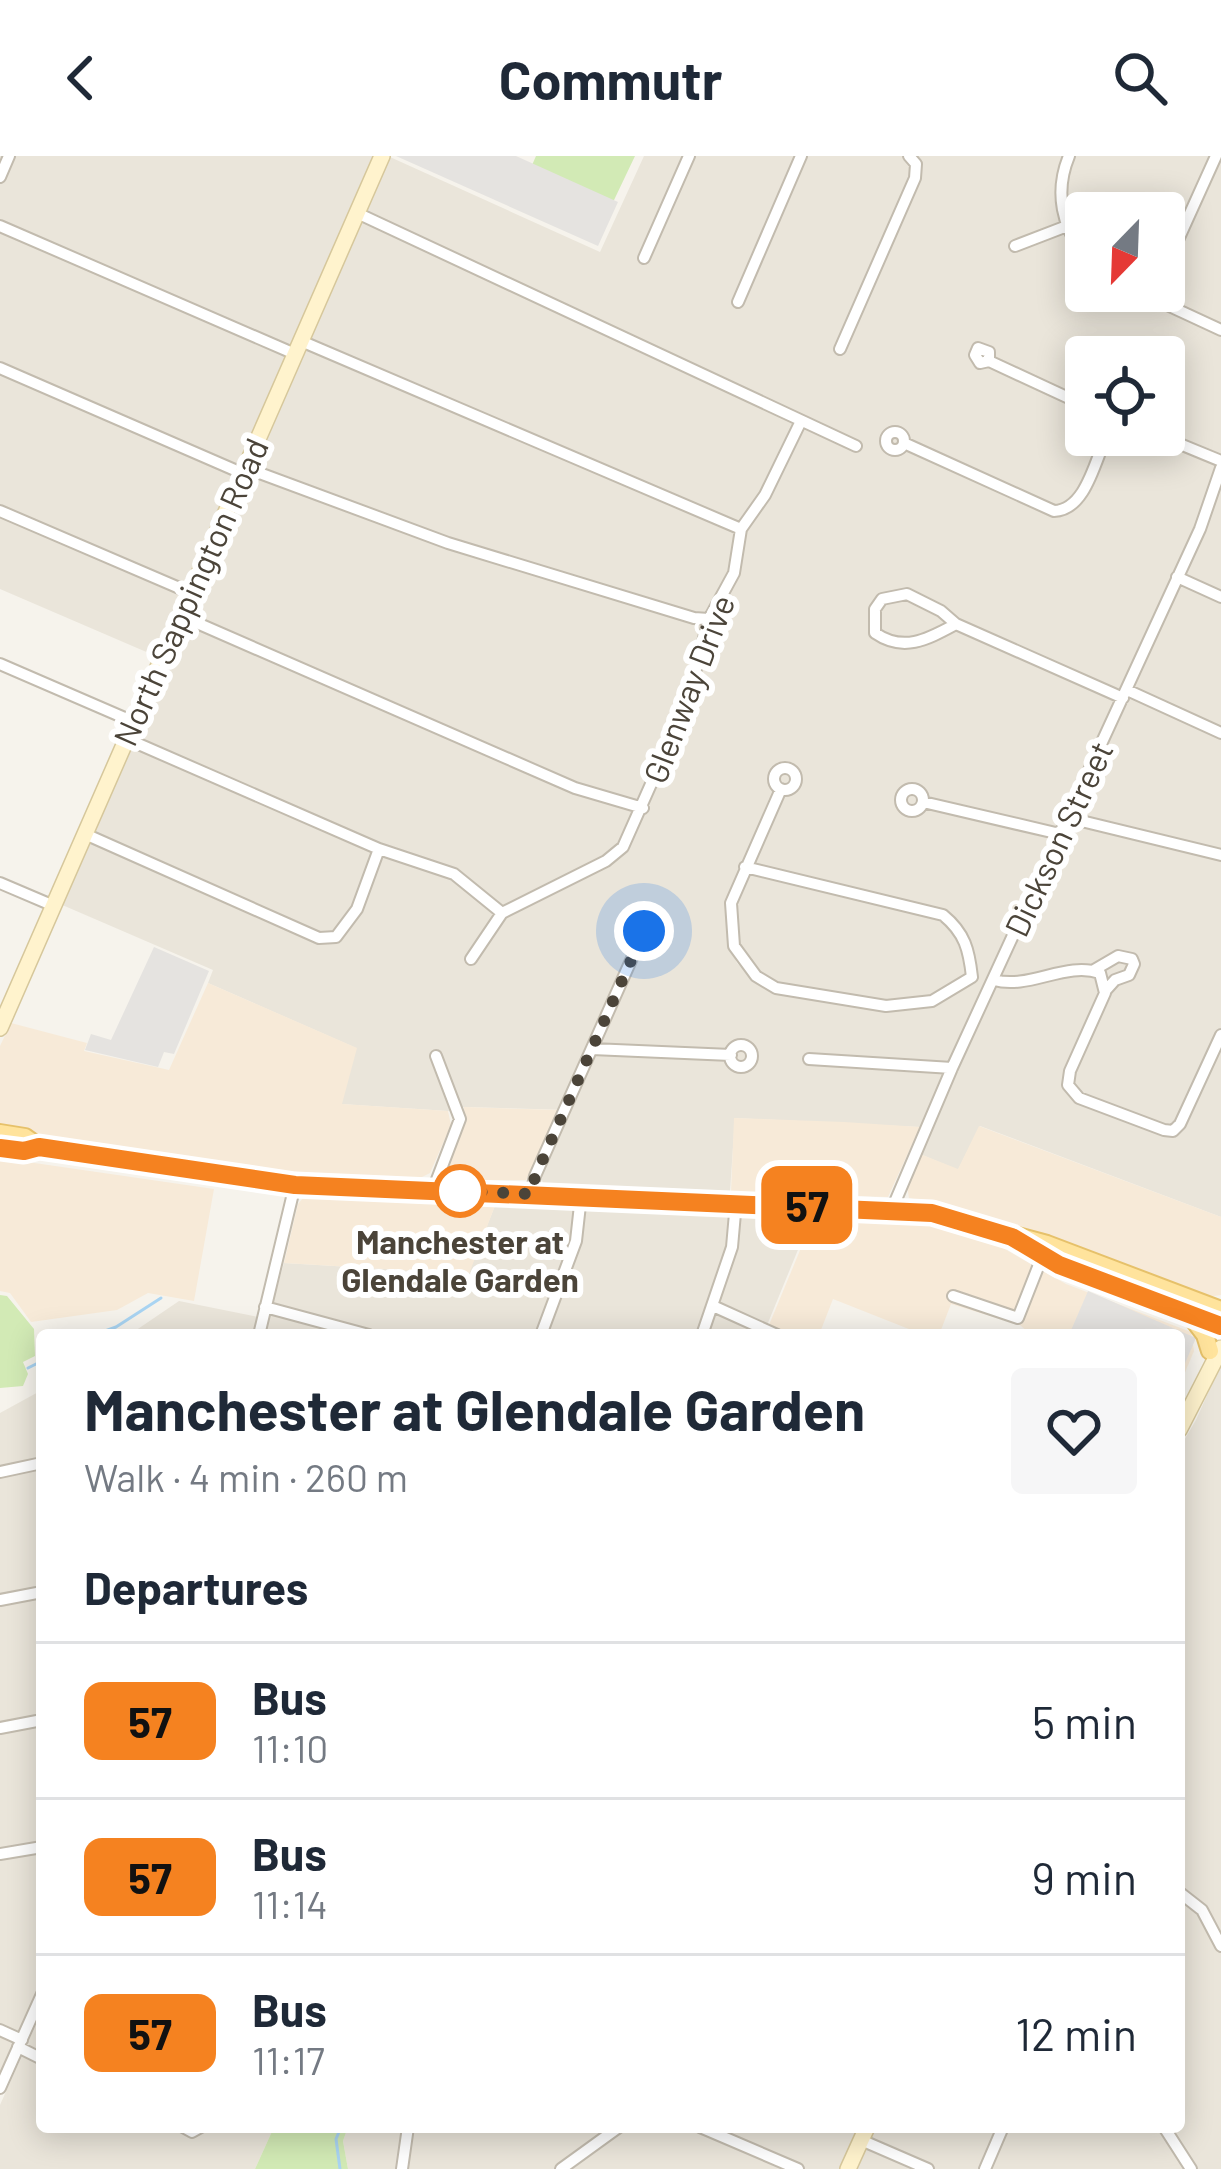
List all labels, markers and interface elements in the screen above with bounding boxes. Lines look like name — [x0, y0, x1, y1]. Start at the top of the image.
icon: back — [48, 45, 114, 111]
icon: search — [1107, 45, 1173, 111]
text: Commutr — [499, 46, 722, 111]
north arrow — [1065, 192, 1185, 312]
map controls — [1065, 192, 1185, 456]
button: locate — [1065, 336, 1185, 456]
street label: North Sappington Road — [104, 432, 276, 752]
street label: Glenway Drive — [634, 589, 742, 788]
street label: Dickson Street — [995, 735, 1121, 943]
your location — [614, 901, 674, 961]
marker: Manchester at Glendale Garden — [435, 1166, 485, 1216]
line badge: 57 — [753, 1166, 861, 1244]
text: 57 — [785, 1180, 829, 1230]
place label: Manchester at Glendale Garden — [341, 1221, 579, 1299]
button: heart — [1011, 1368, 1137, 1494]
text: Manchester at Glendale Garden — [84, 1374, 865, 1442]
text: Walk · 4 min · 260 m — [84, 1453, 408, 1500]
text: Departures — [84, 1560, 308, 1614]
text: Bus — [252, 1670, 327, 1724]
text: 5 min — [1032, 1694, 1137, 1748]
text: 57 — [128, 1696, 172, 1746]
text: 11:10 — [252, 1724, 328, 1771]
text: Bus — [252, 1826, 327, 1880]
text: 9 min — [1032, 1850, 1137, 1904]
text: 57 — [128, 1852, 172, 1902]
text: 11:14 — [252, 1880, 328, 1927]
text: Bus — [252, 1982, 327, 2036]
text: 12 min — [1015, 2006, 1137, 2060]
text: 57 — [128, 2008, 172, 2058]
text: 11:17 — [252, 2036, 325, 2083]

